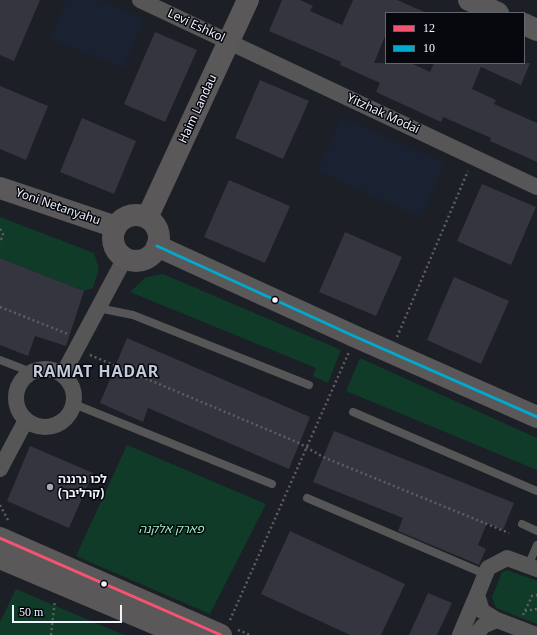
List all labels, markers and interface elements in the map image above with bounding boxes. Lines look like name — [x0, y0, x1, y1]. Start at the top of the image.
street label: Levi Eshkol — [165, 6, 227, 46]
legend — [385, 12, 525, 64]
text: 12 — [423, 21, 435, 35]
text: 10 — [423, 41, 435, 55]
street label: Haim Landau — [176, 72, 220, 146]
street label: Yitzhak Modai — [345, 91, 421, 137]
street label: Yoni Netanyahu — [14, 186, 102, 228]
unlabelled marker — [270, 295, 280, 305]
district label: RAMAT HADAR — [33, 362, 159, 382]
place label: לכו נרננה (קרליבך) — [58, 473, 107, 501]
marker: לכו נרננה (קרליבך) — [45, 482, 55, 492]
park label: פארק אלקנה — [138, 523, 204, 537]
unlabelled marker — [99, 579, 109, 589]
scale bar — [14, 597, 124, 623]
text: 50 m — [19, 605, 43, 619]

